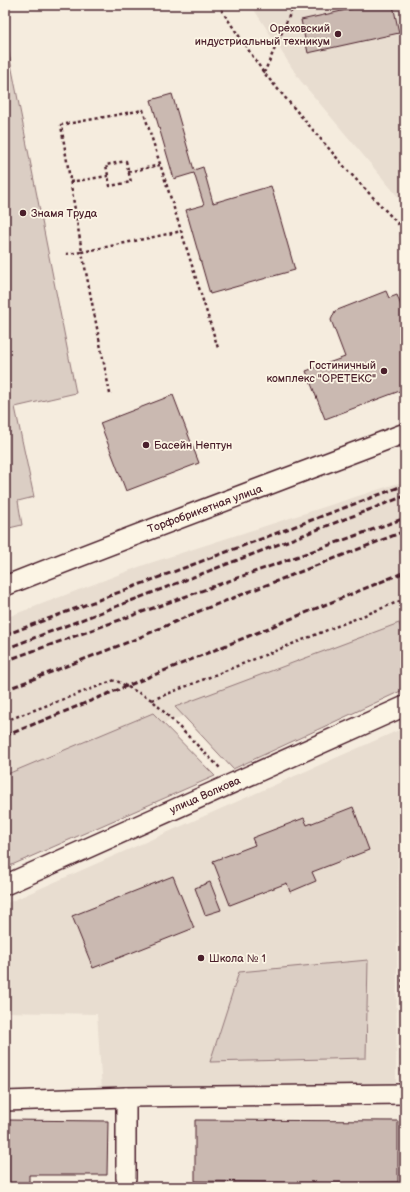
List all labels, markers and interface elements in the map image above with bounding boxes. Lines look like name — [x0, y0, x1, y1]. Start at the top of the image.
place label: Ореховский индустриальный техникум — [195, 22, 330, 48]
marker: Ореховский индустриальный техникум — [333, 29, 343, 39]
place label: Знамя Труда — [31, 207, 98, 220]
marker: Знамя Труда — [18, 208, 28, 218]
place label: Гостиничный комплекс "ОРЕТЕКС" — [266, 359, 376, 385]
marker: Гостиничный комплекс "ОРЕТЕКС" — [379, 366, 389, 376]
place label: Басейн Нептун — [154, 439, 232, 452]
marker: Басейн Нептун — [141, 440, 151, 450]
street label: Торфобрикетная улица — [146, 482, 265, 536]
street label: улица Волкова — [168, 773, 243, 816]
place label: Школа № 1 — [209, 952, 266, 965]
marker: Школа № 1 — [196, 953, 206, 963]

